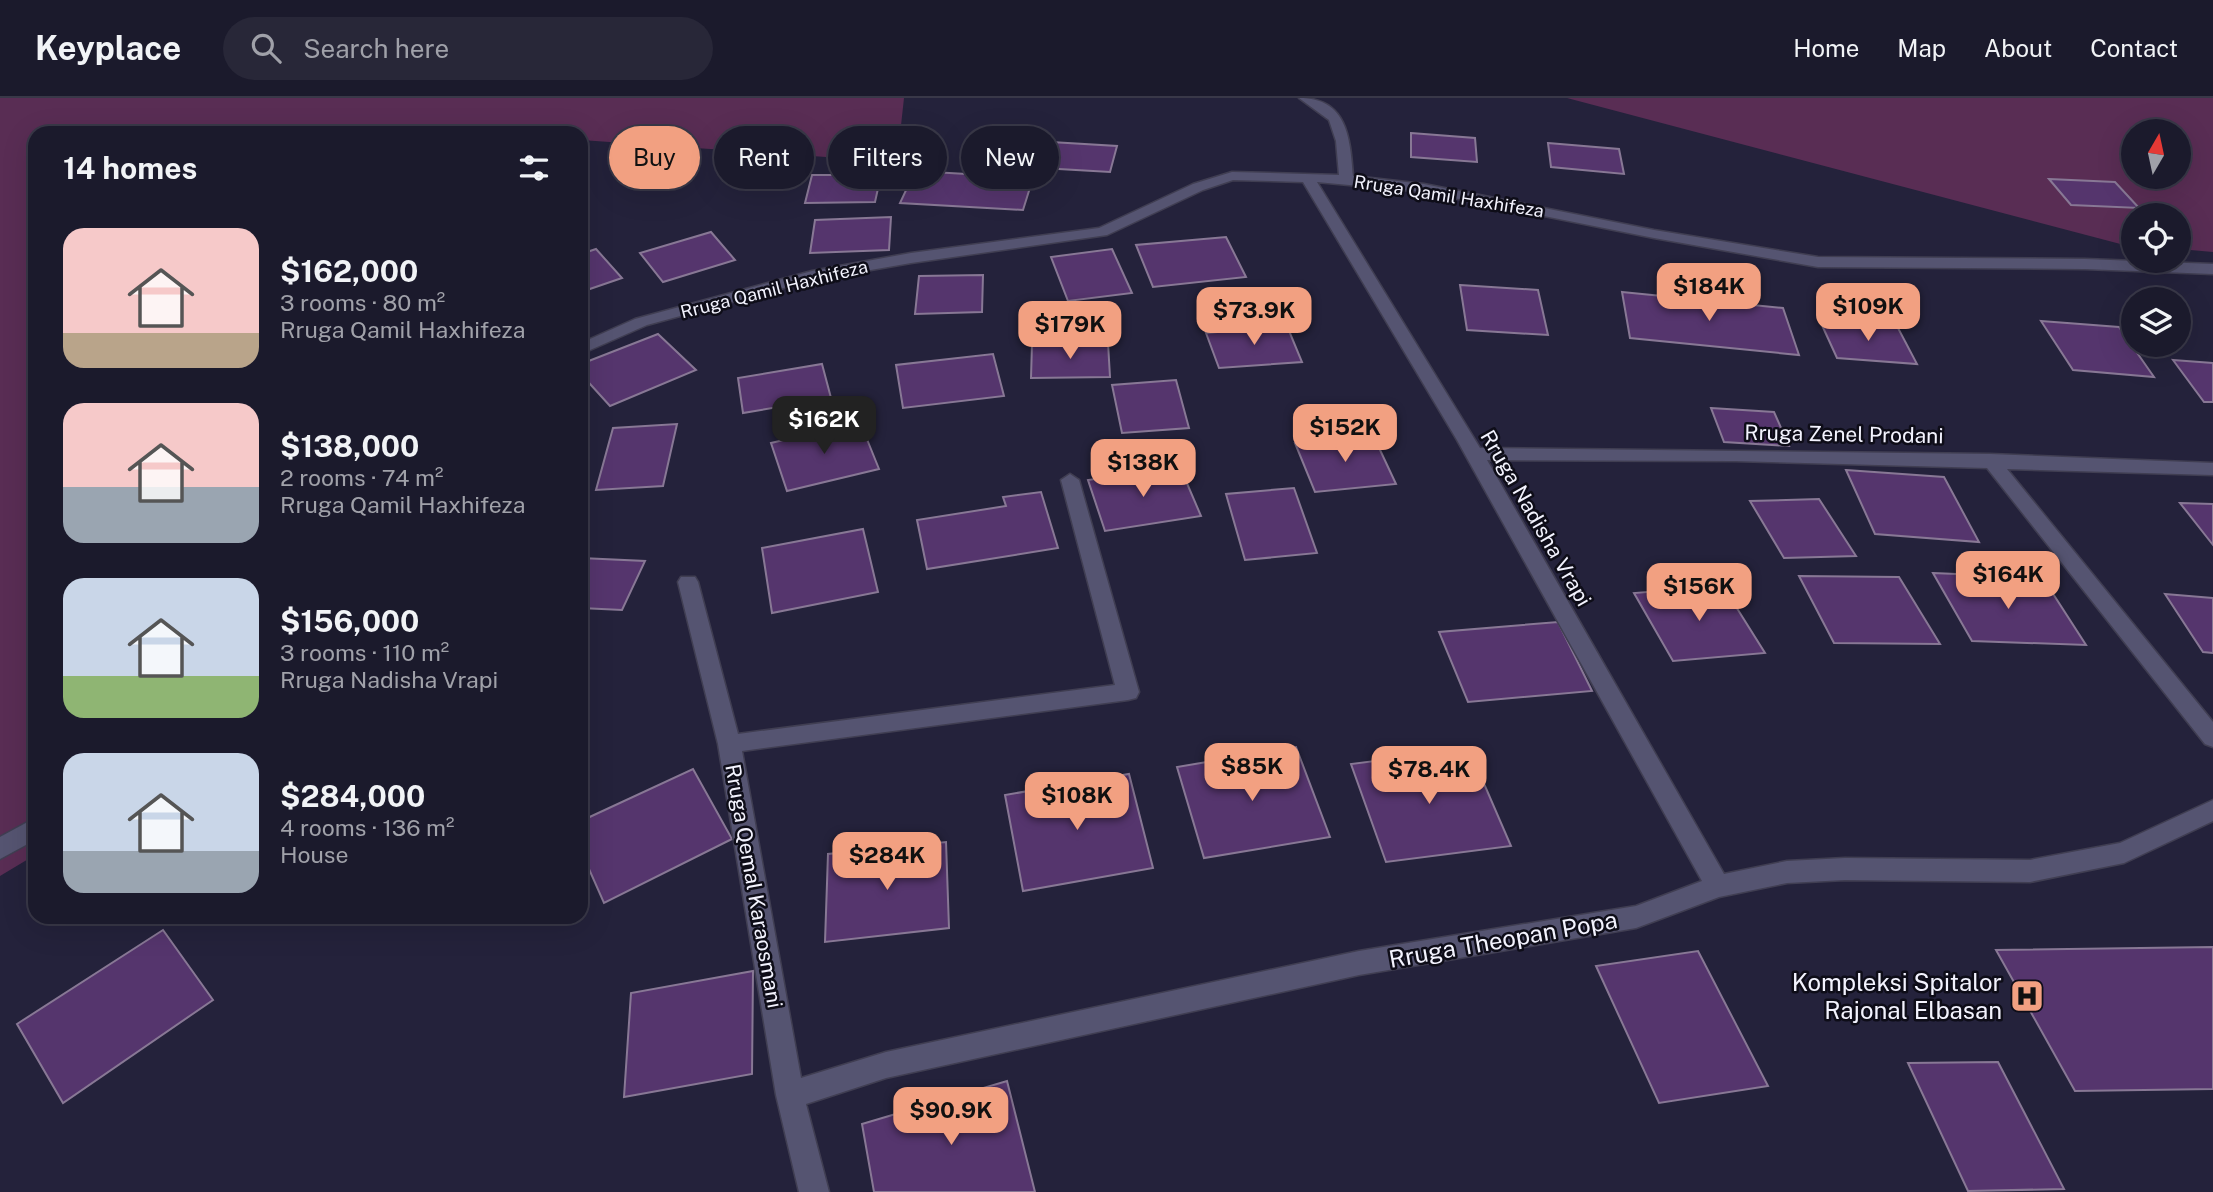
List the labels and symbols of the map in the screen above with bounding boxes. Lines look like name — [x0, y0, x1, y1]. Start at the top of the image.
north arrow — [2121, 119, 2191, 189]
street label: Rruga Qamil Haxhifeza — [1352, 171, 1546, 221]
street label: Rruga Qamil Haxhifeza — [678, 256, 870, 322]
pin: $184K — [1660, 264, 1758, 323]
pin: $109K — [1819, 284, 1917, 343]
pin: $73.9K — [1197, 288, 1311, 347]
pin: $179K — [1021, 302, 1119, 361]
pin: $162K — [775, 396, 873, 456]
pin: $152K — [1296, 404, 1394, 464]
street label: Rruga Zenel Prodani — [1744, 420, 1944, 448]
street label: Rruga Nadisha Vrapi — [1475, 425, 1597, 611]
pin: $138K — [1094, 440, 1192, 499]
pin: $164K — [1959, 552, 2057, 611]
pin: $156K — [1650, 564, 1748, 623]
pin: $85K — [1211, 744, 1293, 803]
pin: $78.4K — [1372, 746, 1486, 806]
street label: Rruga Qemal Karaosmani — [720, 762, 788, 1010]
pin: $108K — [1028, 772, 1126, 832]
pin: $284K — [838, 832, 936, 892]
street label: Rruga Theopan Popa — [1387, 905, 1619, 973]
place label: Kompleksi Spitalor Rajonal Elbasan — [1792, 968, 2002, 1024]
hospital icon: Kompleksi Spitalor Rajonal Elbasan — [2008, 977, 2046, 1015]
pin: $90.9K — [894, 1088, 1008, 1147]

